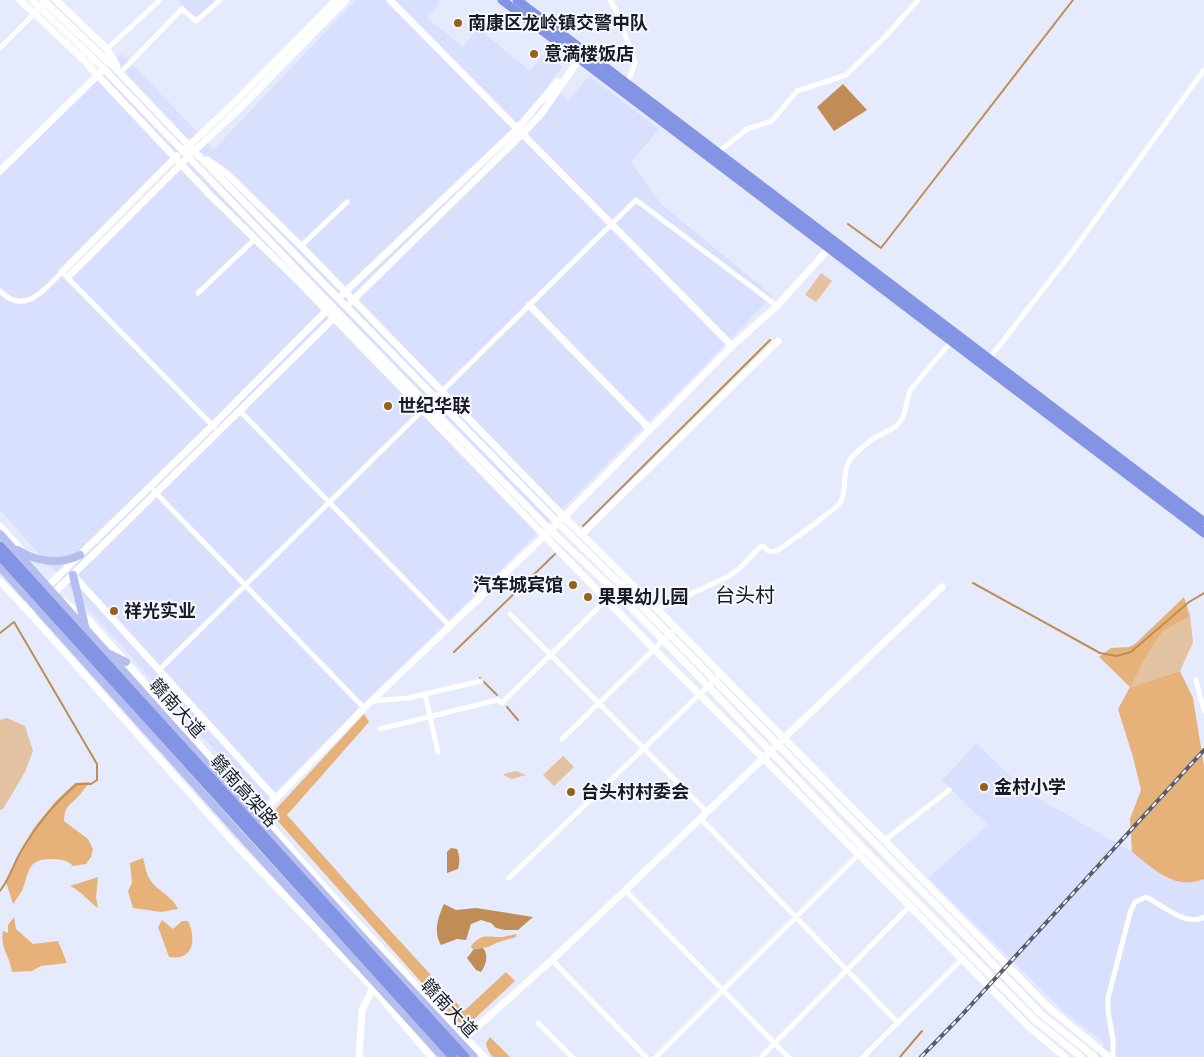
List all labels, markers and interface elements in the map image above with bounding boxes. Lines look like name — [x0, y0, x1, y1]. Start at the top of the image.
place label: 南康区龙岭镇交警中队 — [468, 10, 648, 36]
marker: 南康区龙岭镇交警中队 — [452, 17, 464, 29]
place label: 意満楼饭店 — [544, 41, 634, 67]
marker: 意満楼饭店 — [528, 48, 540, 60]
place label: 世纪华联 — [398, 393, 471, 419]
marker: 世纪华联 — [382, 400, 394, 412]
place label: 汽车城宾馆 — [473, 572, 563, 598]
marker: 汽车城宾馆 — [567, 579, 579, 591]
district label: 台头村 — [715, 581, 775, 610]
place label: 果果幼儿园 — [598, 584, 688, 610]
marker: 果果幼儿园 — [582, 591, 594, 603]
place label: 祥光实业 — [124, 598, 196, 624]
marker: 祥光实业 — [108, 605, 120, 617]
street label: 赣南大道 — [143, 673, 211, 743]
street label: 赣南高架路 — [204, 749, 284, 833]
place label: 金村小学 — [994, 774, 1066, 800]
place label: 台头村村委会 — [581, 779, 689, 805]
marker: 金村小学 — [978, 781, 990, 793]
marker: 台头村村委会 — [565, 786, 577, 798]
street label: 赣南大道 — [415, 973, 483, 1043]

